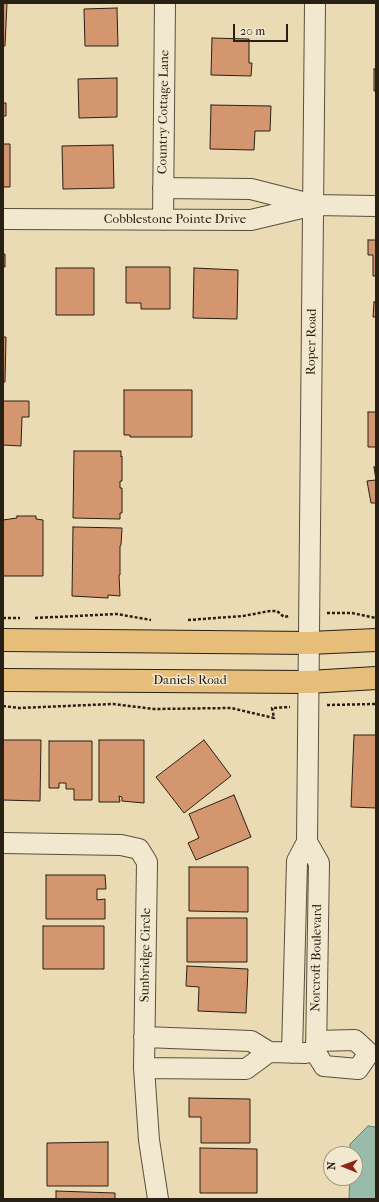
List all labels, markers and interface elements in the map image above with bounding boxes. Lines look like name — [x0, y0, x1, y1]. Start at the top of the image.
scale bar — [235, 16, 290, 42]
text: 20 m — [240, 24, 265, 38]
street label: Country Cottage Lane — [155, 50, 173, 174]
street label: Cobblestone Pointe Drive — [104, 212, 246, 228]
street label: Roper Road — [304, 309, 320, 375]
street label: Daniels Road — [153, 673, 227, 689]
street label: Norcroft Boulevard — [308, 904, 326, 1012]
street label: Sunbridge Circle — [137, 908, 155, 1002]
north arrow — [323, 1146, 363, 1186]
text: N — [325, 1162, 338, 1170]

